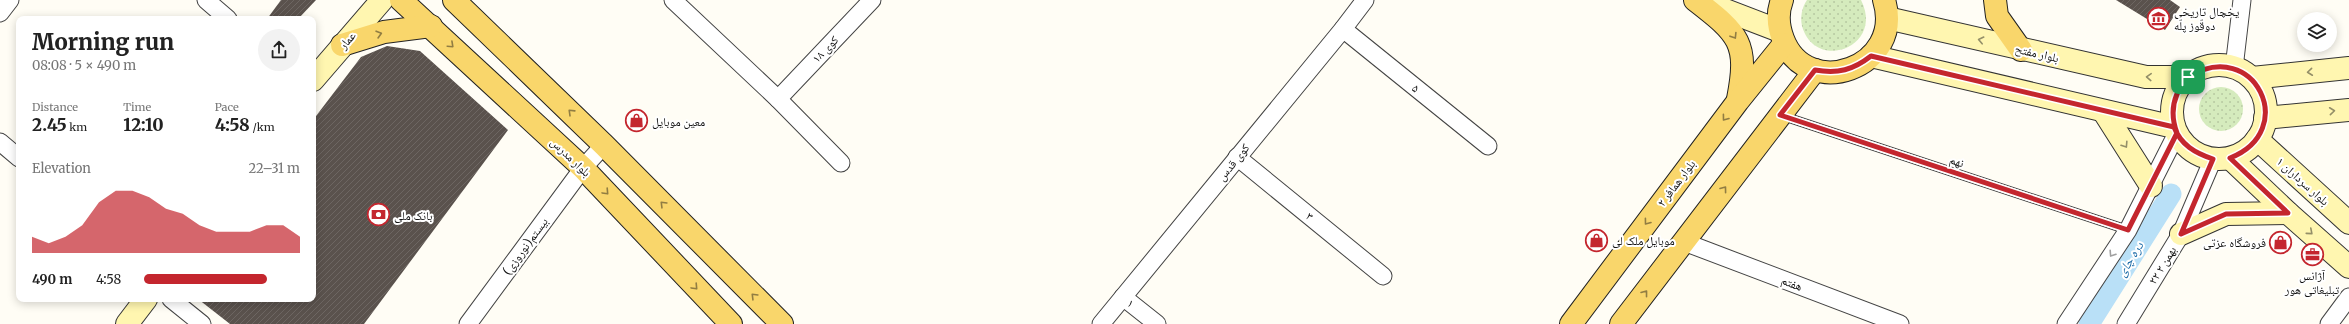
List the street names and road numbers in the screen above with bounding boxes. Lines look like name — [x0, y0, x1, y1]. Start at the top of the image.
street label: عمار — [335, 28, 359, 53]
street label: کوی ۱۸ — [809, 32, 841, 66]
street label: بلوار مفتح — [2013, 41, 2060, 66]
street label: ۵ — [1409, 80, 1423, 96]
street label: بلوار مدرس — [547, 134, 594, 180]
street label: کوی قدس — [1213, 140, 1253, 184]
street label: نهم — [1948, 152, 1966, 171]
street label: بلوار سرداران ۱ — [2273, 154, 2332, 209]
street label: بلوار همافر ۲ — [1654, 157, 1699, 209]
street label: ۳ — [1303, 208, 1317, 224]
street label: بیستم(نوروزی) — [499, 214, 552, 278]
street label: ۲۲ بهمن ۲ — [2145, 243, 2179, 287]
street label: هفتم — [1779, 272, 1805, 295]
street label: ۱ — [1124, 295, 1138, 311]

